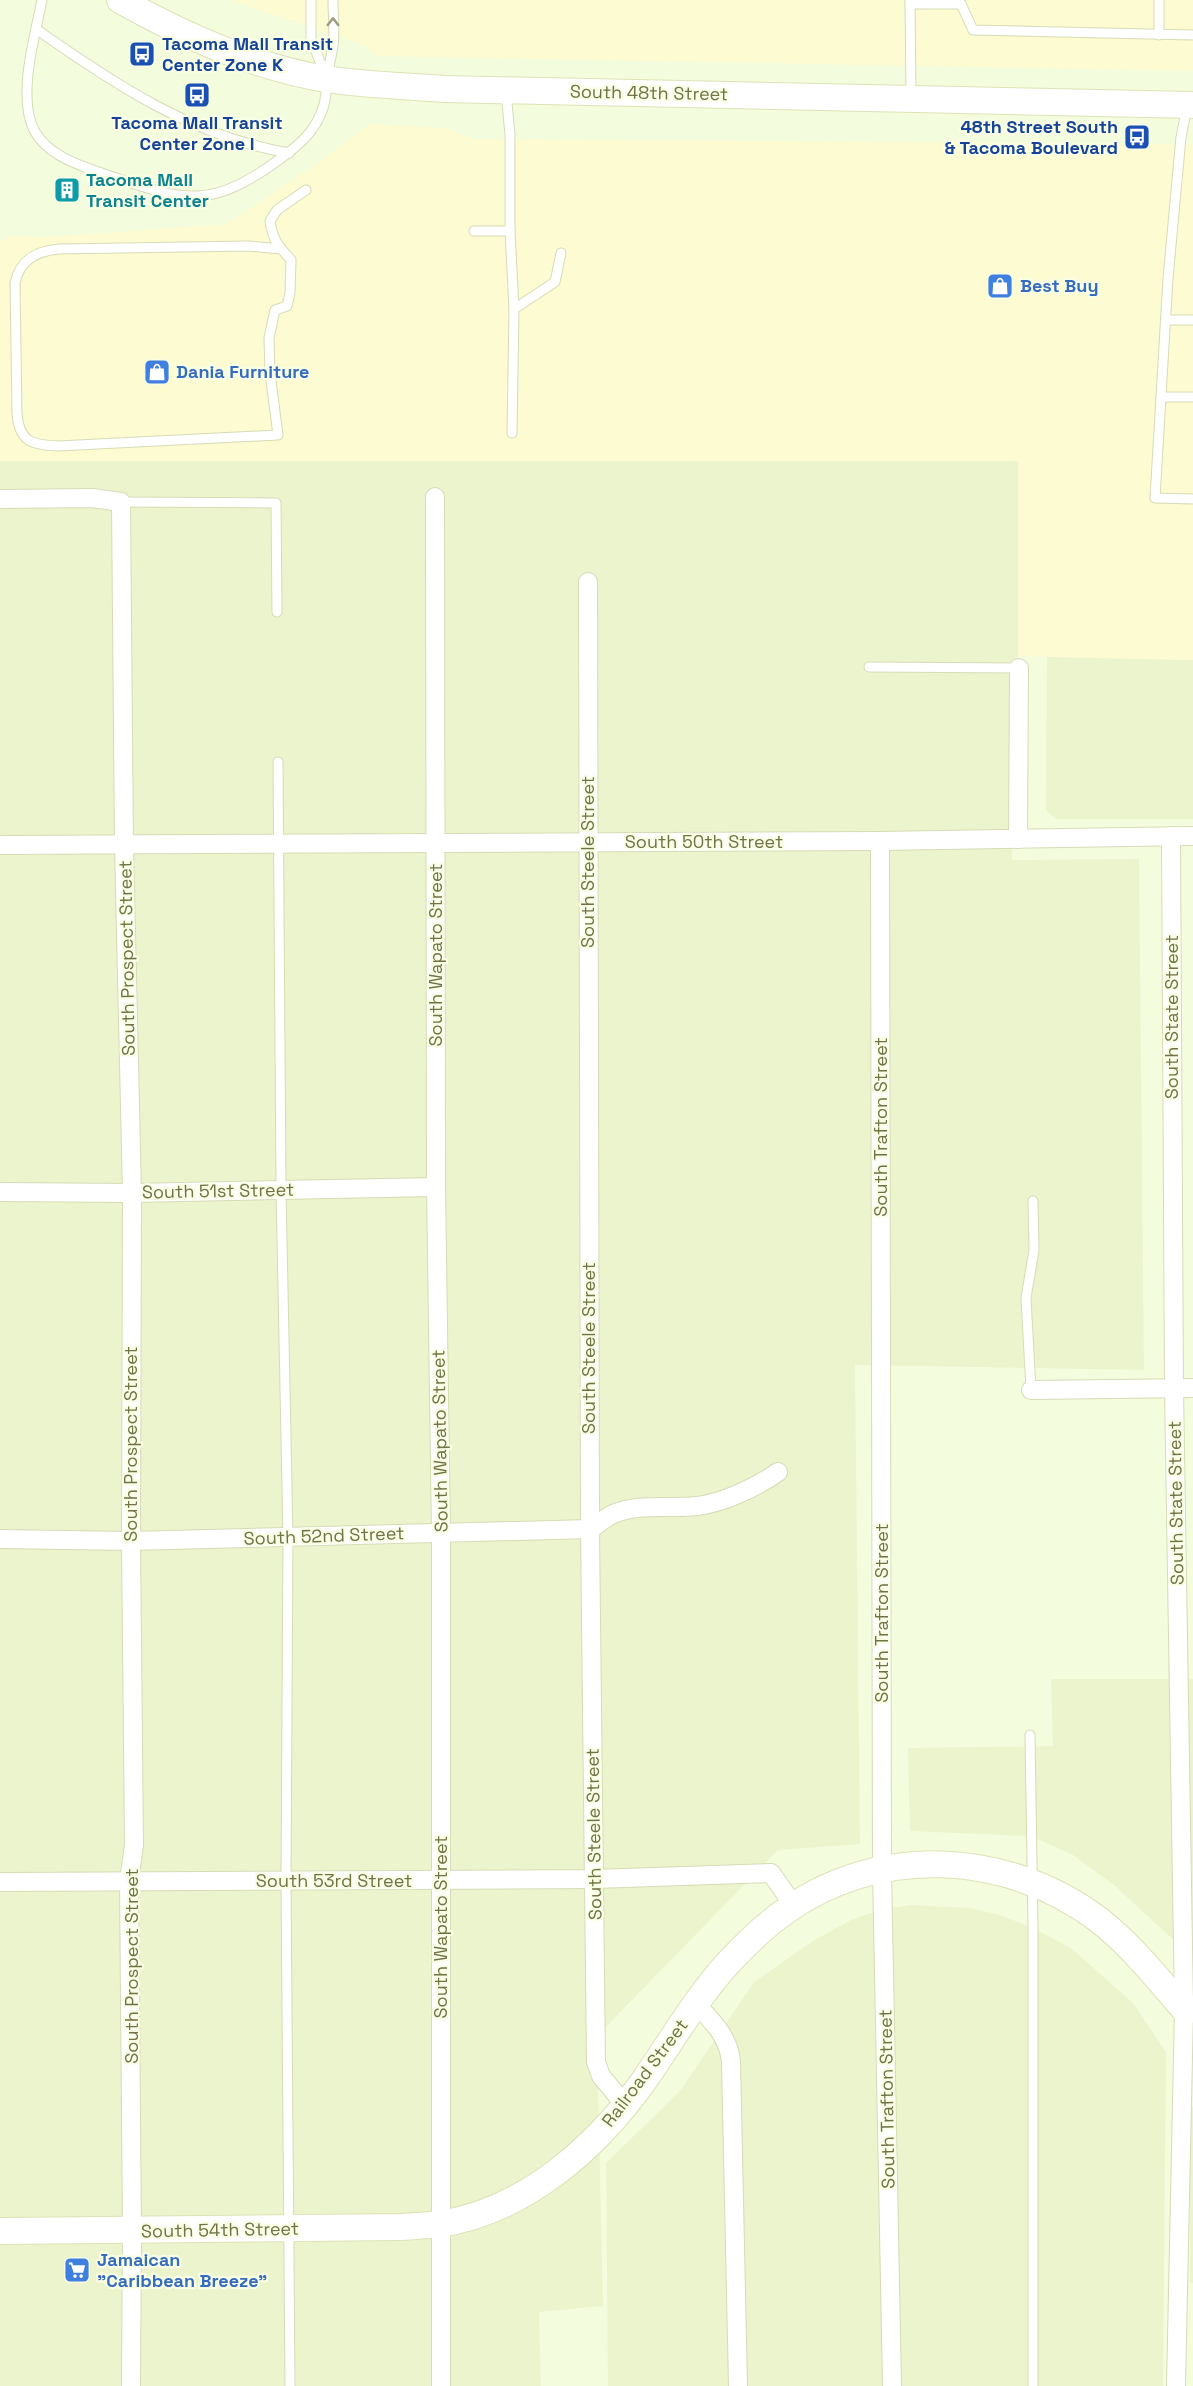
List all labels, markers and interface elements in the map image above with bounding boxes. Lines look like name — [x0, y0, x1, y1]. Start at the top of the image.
one-way arrow — [327, 17, 339, 26]
place label: Tacoma Mall Transit Center Zone K — [162, 32, 333, 76]
bus stop icon: Tacoma Mall Transit Center Zone K — [127, 39, 157, 69]
bus stop icon: Tacoma Mall Transit Center Zone I — [182, 80, 212, 110]
street label: South 48th Street — [570, 80, 728, 105]
place label: Tacoma Mall Transit Center Zone I — [111, 111, 283, 155]
place label: 48th Street South & Tacoma Boulevard — [945, 115, 1118, 159]
bus stop icon: 48th Street South & Tacoma Boulevard — [1122, 122, 1152, 152]
place label: Tacoma Mall Transit Center — [86, 168, 209, 212]
building icon: Tacoma Mall Transit Center — [52, 175, 82, 205]
shop icon: Best Buy — [985, 271, 1015, 301]
place label: Best Buy — [1020, 274, 1099, 297]
shop icon: Dania Furniture — [142, 357, 172, 387]
place label: Dania Furniture — [176, 360, 309, 383]
street label: South Steele Street — [576, 776, 599, 948]
street label: South 50th Street — [625, 830, 783, 853]
street label: South Prospect Street — [113, 860, 140, 1056]
street label: South Wapato Street — [424, 864, 447, 1046]
street label: South State Street — [1160, 935, 1183, 1099]
street label: South Trafton Street — [869, 1037, 892, 1217]
street label: South 51st Street — [142, 1178, 294, 1203]
street label: South Steele Street — [577, 1262, 600, 1434]
street label: South Prospect Street — [119, 1346, 142, 1542]
street label: South Wapato Street — [426, 1349, 453, 1533]
street label: South State Street — [1163, 1421, 1188, 1585]
street label: South 52nd Street — [243, 1521, 405, 1550]
street label: South Trafton Street — [870, 1523, 893, 1703]
street label: South Steele Street — [580, 1748, 607, 1920]
street label: South Wapato Street — [429, 1836, 452, 2018]
street label: South Prospect Street — [120, 1868, 143, 2064]
street label: South 53rd Street — [256, 1869, 412, 1892]
street label: South Trafton Street — [873, 2009, 900, 2189]
street label: Railroad Street — [596, 2014, 693, 2131]
street label: South 54th Street — [141, 2217, 299, 2242]
place label: Jamaican "Caribbean Breeze" — [97, 2248, 267, 2292]
supermarket icon: Jamaican "Caribbean Breeze" — [62, 2255, 92, 2285]

